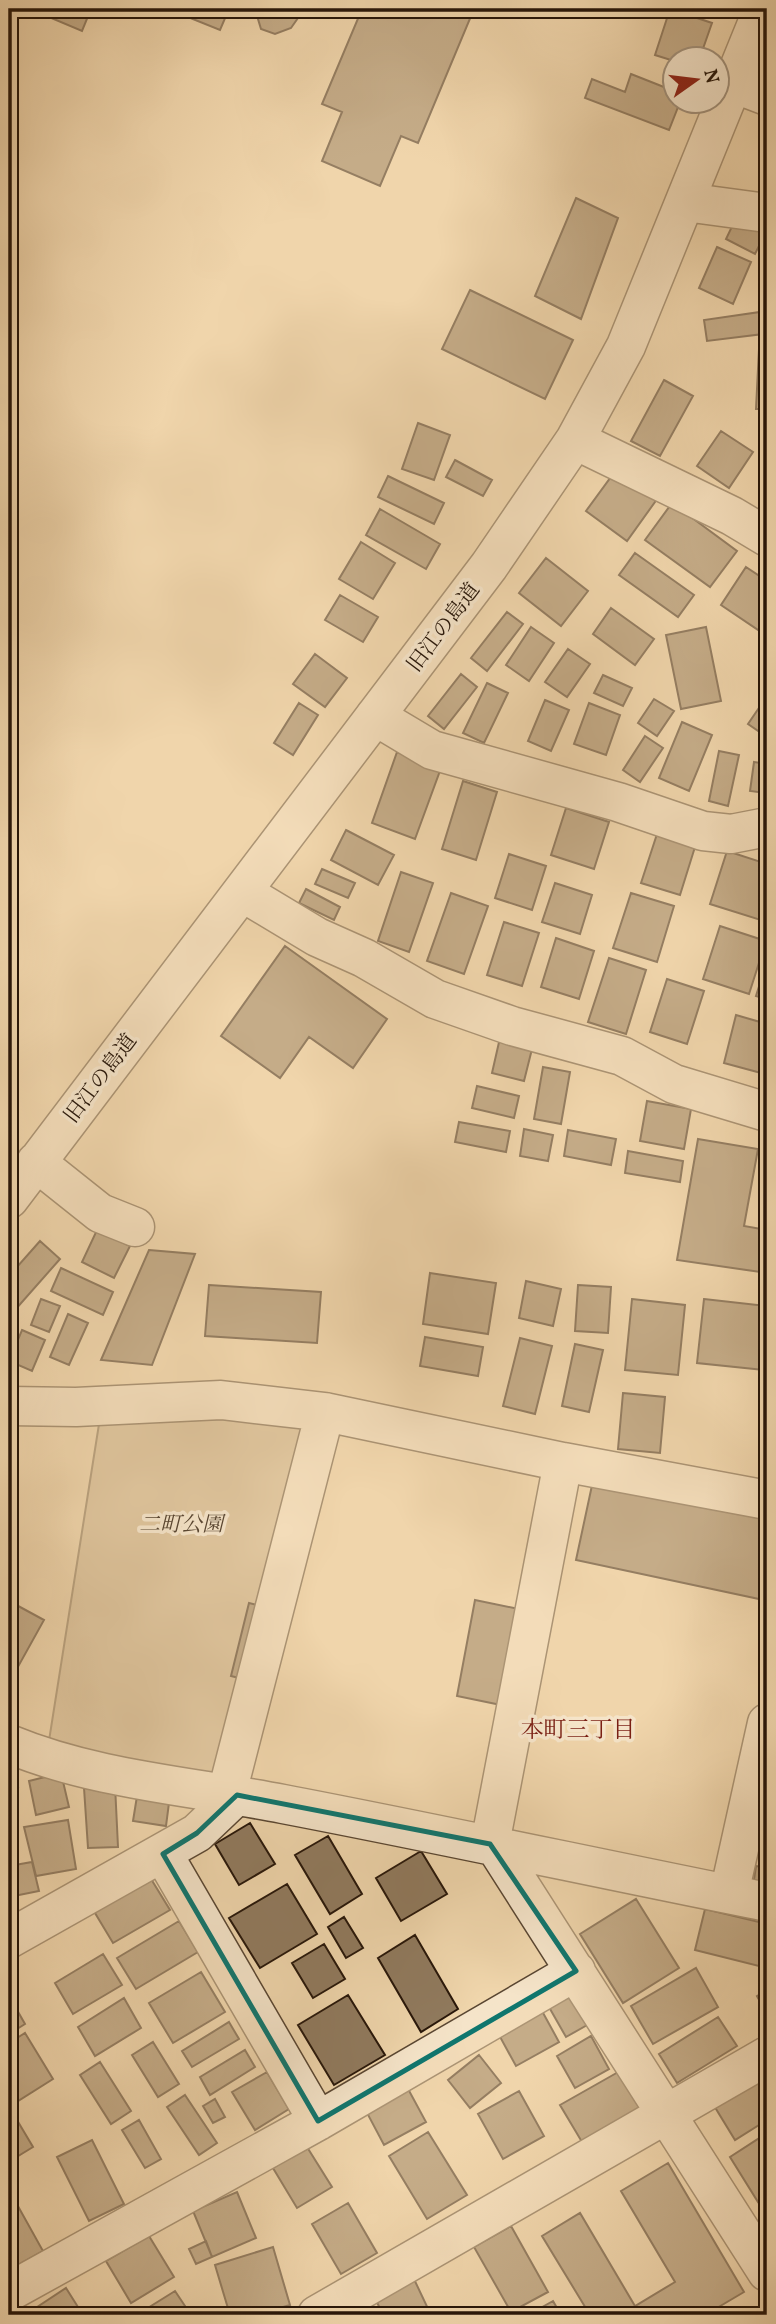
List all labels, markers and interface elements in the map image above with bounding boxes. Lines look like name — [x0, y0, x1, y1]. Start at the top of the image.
north arrow — [660, 46, 730, 116]
text: N — [696, 67, 725, 86]
street label: 旧江の島道 — [401, 577, 487, 679]
street label: 旧江の島道 — [58, 1028, 144, 1130]
park label: 二町公園 — [139, 1511, 226, 1540]
district label: 本町三丁目 — [521, 1715, 636, 1747]

